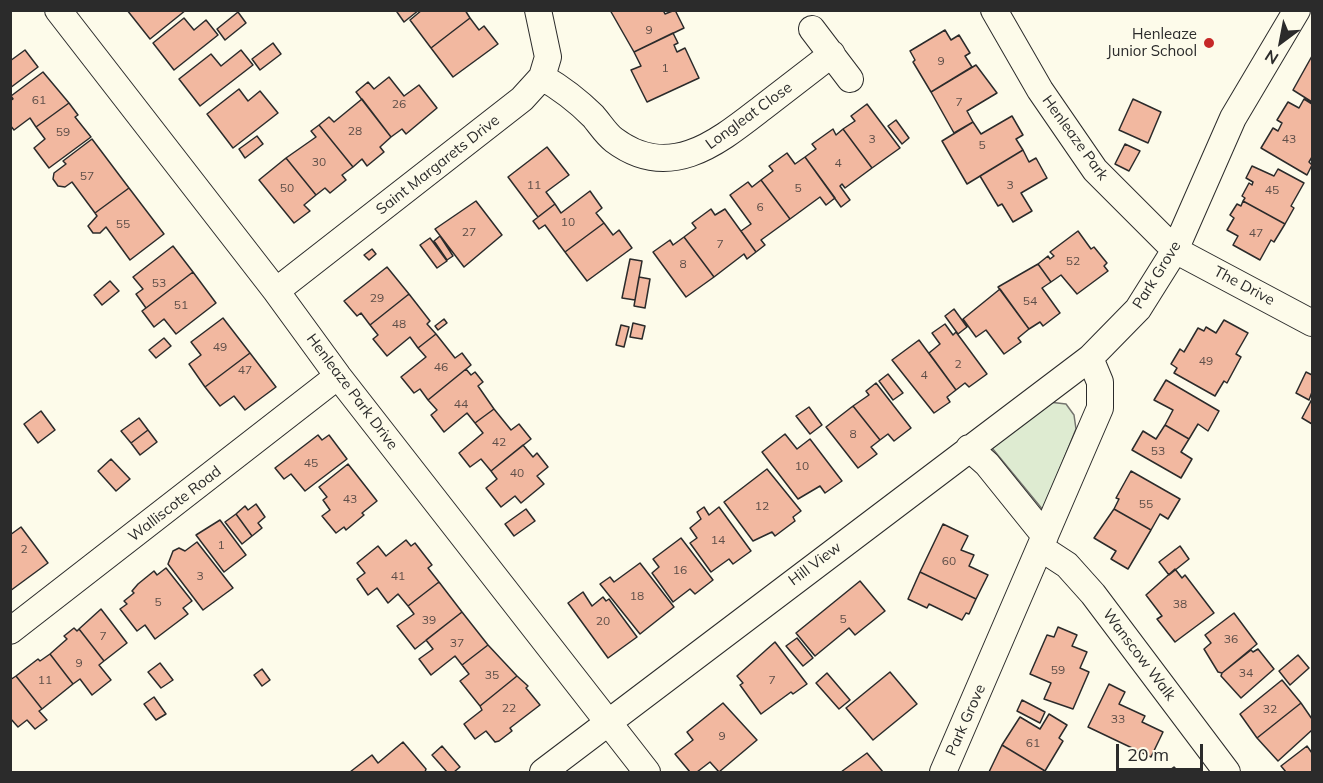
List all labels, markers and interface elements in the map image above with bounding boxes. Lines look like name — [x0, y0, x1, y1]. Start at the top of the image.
north arrow — [1251, 12, 1311, 72]
house number: 9 — [645, 23, 653, 37]
place label: Henleaze Junior School — [1107, 25, 1197, 60]
marker: Henleaze Junior School — [1202, 36, 1216, 50]
text: N — [1261, 46, 1282, 69]
house number: 9 — [937, 54, 945, 68]
house number: 1 — [661, 61, 669, 75]
street label: Longleat Close — [702, 79, 796, 153]
street label: Henleaze Park — [1038, 92, 1112, 184]
house number: 61 — [32, 93, 46, 107]
house number: 7 — [955, 95, 963, 109]
house number: 26 — [392, 97, 406, 111]
street label: Saint Margarets Drive — [373, 111, 503, 219]
house number: 28 — [348, 124, 362, 138]
house number: 59 — [56, 125, 70, 139]
house number: 3 — [868, 132, 876, 146]
house number: 43 — [1282, 132, 1296, 146]
house number: 5 — [978, 138, 986, 152]
house number: 30 — [312, 155, 326, 169]
house number: 4 — [834, 156, 842, 170]
house number: 57 — [80, 169, 94, 183]
house number: 11 — [527, 178, 541, 192]
house number: 3 — [1006, 178, 1014, 192]
house number: 50 — [280, 181, 294, 195]
house number: 5 — [794, 181, 802, 195]
house number: 45 — [1265, 183, 1279, 197]
house number: 6 — [756, 200, 764, 214]
house number: 10 — [561, 215, 575, 229]
house number: 55 — [116, 217, 130, 231]
house number: 27 — [462, 225, 476, 239]
house number: 47 — [1249, 226, 1263, 240]
house number: 7 — [716, 237, 724, 251]
street label: Park Grove — [1129, 238, 1185, 312]
house number: 52 — [1066, 254, 1080, 268]
house number: 8 — [679, 257, 687, 271]
street label: The Drive — [1211, 263, 1277, 309]
house number: 53 — [152, 276, 166, 290]
house number: 29 — [370, 291, 384, 305]
house number: 54 — [1023, 294, 1037, 308]
house number: 51 — [174, 298, 188, 312]
house number: 48 — [392, 317, 406, 331]
street label: Henleaze Park Drive — [303, 330, 401, 454]
house number: 49 — [213, 340, 227, 354]
house number: 49 — [1199, 354, 1213, 368]
house number: 2 — [954, 357, 962, 371]
house number: 46 — [434, 360, 448, 374]
house number: 47 — [238, 363, 252, 377]
house number: 4 — [920, 368, 928, 382]
house number: 44 — [454, 397, 468, 411]
house number: 8 — [849, 427, 857, 441]
house number: 42 — [492, 435, 506, 449]
house number: 53 — [1151, 444, 1165, 458]
house number: 45 — [304, 456, 318, 470]
house number: 10 — [795, 459, 809, 473]
street label: Walliscote Road — [125, 462, 225, 546]
house number: 40 — [510, 466, 524, 480]
house number: 43 — [343, 492, 357, 506]
house number: 55 — [1139, 497, 1153, 511]
house number: 12 — [755, 499, 769, 513]
house number: 14 — [711, 533, 725, 547]
house number: 1 — [217, 538, 225, 552]
street label: Hill View — [785, 538, 845, 590]
house number: 2 — [20, 542, 28, 556]
house number: 60 — [942, 554, 956, 568]
house number: 16 — [673, 563, 687, 577]
house number: 3 — [196, 569, 204, 583]
house number: 41 — [391, 569, 405, 583]
house number: 18 — [630, 589, 644, 603]
house number: 5 — [154, 595, 162, 609]
house number: 38 — [1173, 597, 1187, 611]
street label: Wanscow Walk — [1099, 606, 1179, 704]
house number: 5 — [839, 612, 847, 626]
house number: 39 — [422, 613, 436, 627]
house number: 20 — [596, 614, 610, 628]
house number: 7 — [99, 629, 107, 643]
house number: 36 — [1224, 632, 1238, 646]
house number: 37 — [450, 636, 464, 650]
house number: 9 — [75, 656, 83, 670]
house number: 59 — [1051, 663, 1065, 677]
house number: 34 — [1239, 666, 1253, 680]
house number: 35 — [485, 668, 499, 682]
house number: 11 — [38, 673, 52, 687]
house number: 7 — [768, 673, 776, 687]
street label: Park Grove — [942, 682, 990, 758]
house number: 22 — [502, 701, 516, 715]
house number: 32 — [1263, 702, 1277, 716]
house number: 33 — [1111, 712, 1125, 726]
house number: 9 — [718, 729, 726, 743]
scale bar — [1119, 732, 1206, 770]
house number: 61 — [1026, 736, 1040, 750]
text: 20 m — [1127, 743, 1169, 766]

